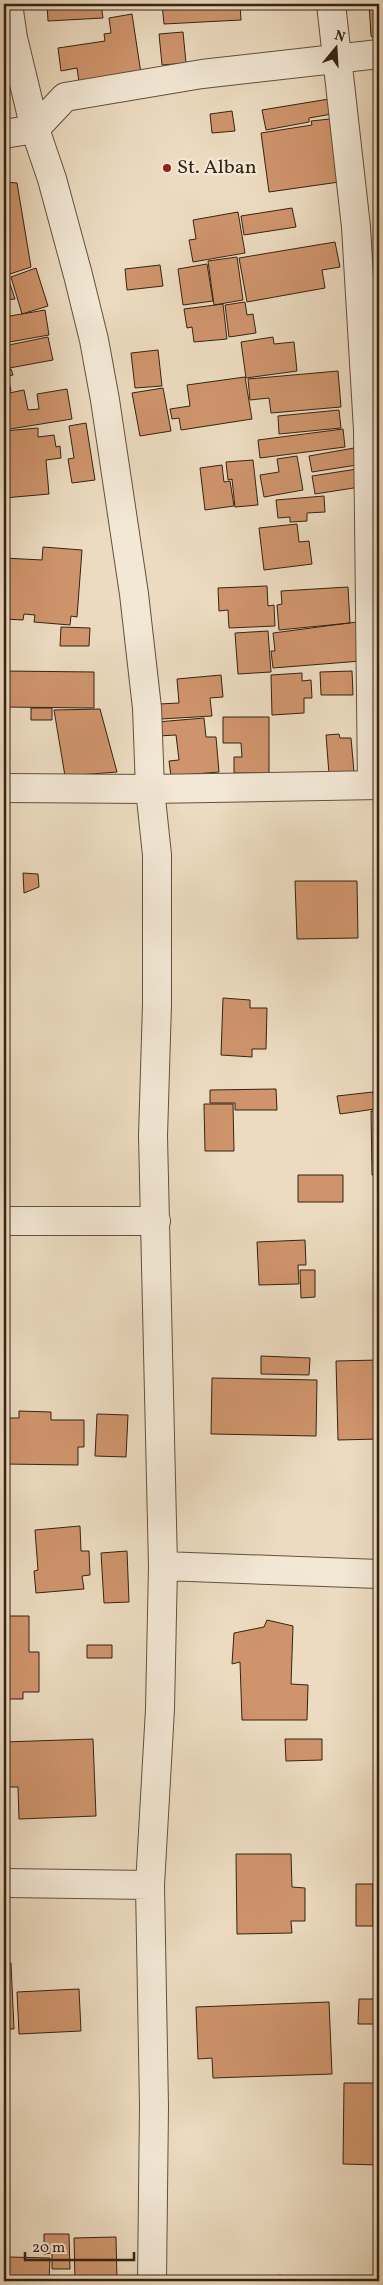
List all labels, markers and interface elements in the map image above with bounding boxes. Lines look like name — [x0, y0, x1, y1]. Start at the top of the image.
north arrow — [310, 22, 360, 72]
text: N — [332, 26, 347, 48]
place label: St. Alban — [177, 154, 257, 182]
marker: St. Alban — [161, 162, 173, 174]
scale bar — [25, 2230, 134, 2262]
text: 20 m — [32, 2238, 65, 2259]

